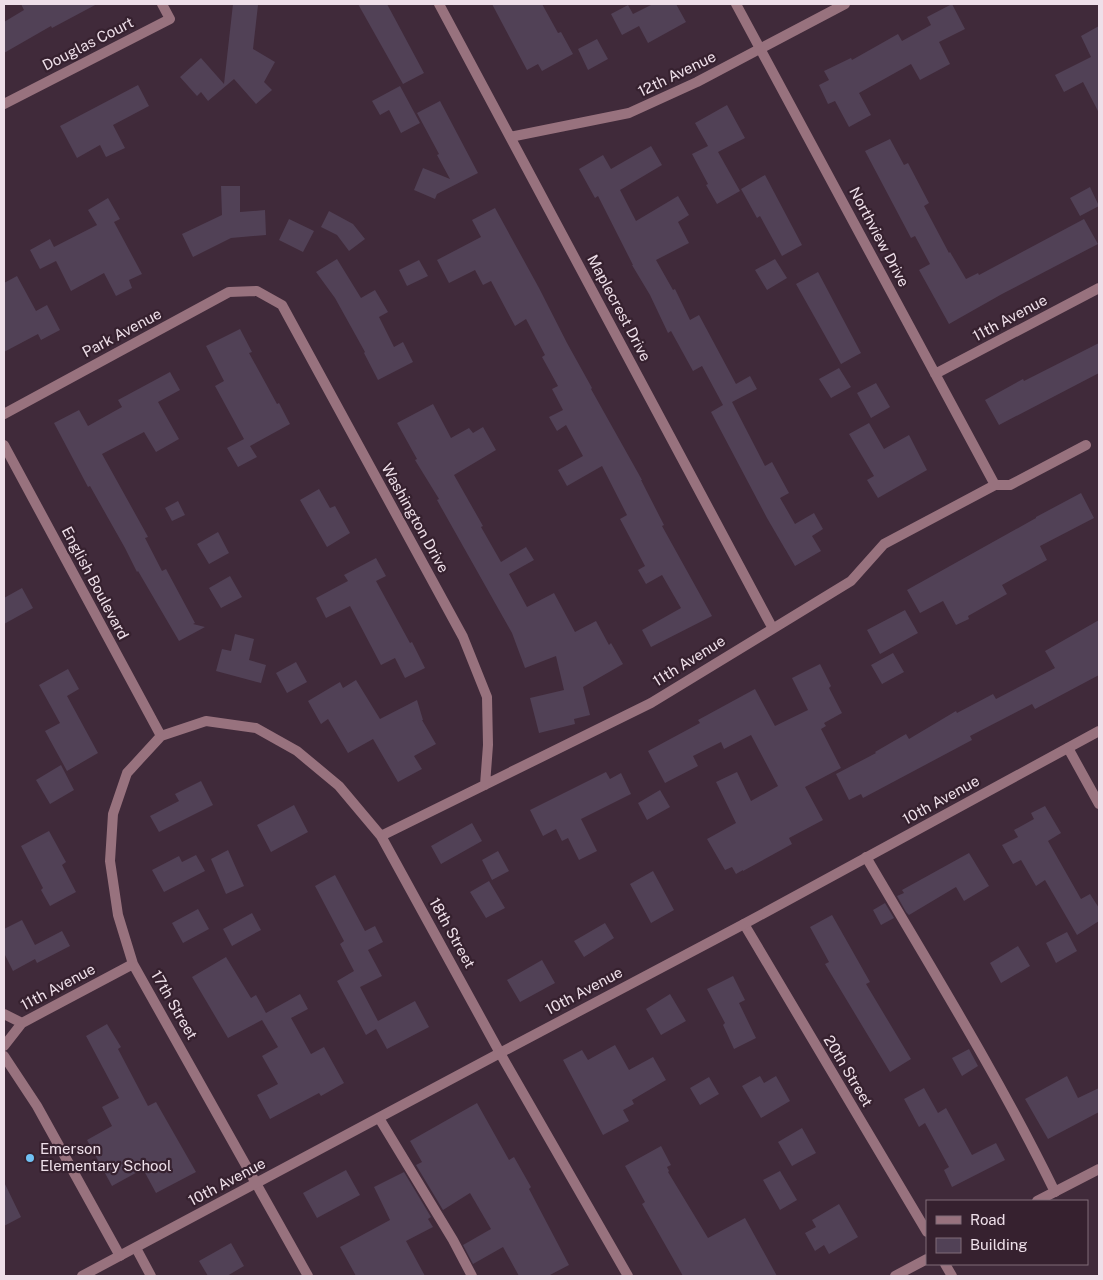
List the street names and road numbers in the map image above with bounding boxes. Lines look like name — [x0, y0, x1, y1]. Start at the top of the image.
street label: Douglas Court — [39, 13, 136, 74]
street label: 12th Avenue — [635, 47, 719, 100]
street label: Northview Drive — [846, 184, 913, 290]
street label: Maplecrest Drive — [584, 252, 655, 364]
street label: 11th Avenue — [970, 291, 1050, 344]
street label: Park Avenue — [79, 305, 164, 361]
street label: Washington Drive — [378, 460, 453, 575]
street label: English Boulevard — [58, 523, 132, 642]
street label: 11th Avenue — [650, 632, 728, 689]
street label: 10th Avenue — [899, 772, 982, 828]
street label: 18th Street — [426, 895, 479, 971]
street label: 11th Avenue — [18, 960, 98, 1013]
street label: 10th Avenue — [542, 963, 625, 1018]
street label: 17th Street — [148, 967, 201, 1043]
street label: 20th Street — [821, 1032, 876, 1110]
street label: 10th Avenue — [185, 1154, 268, 1209]

